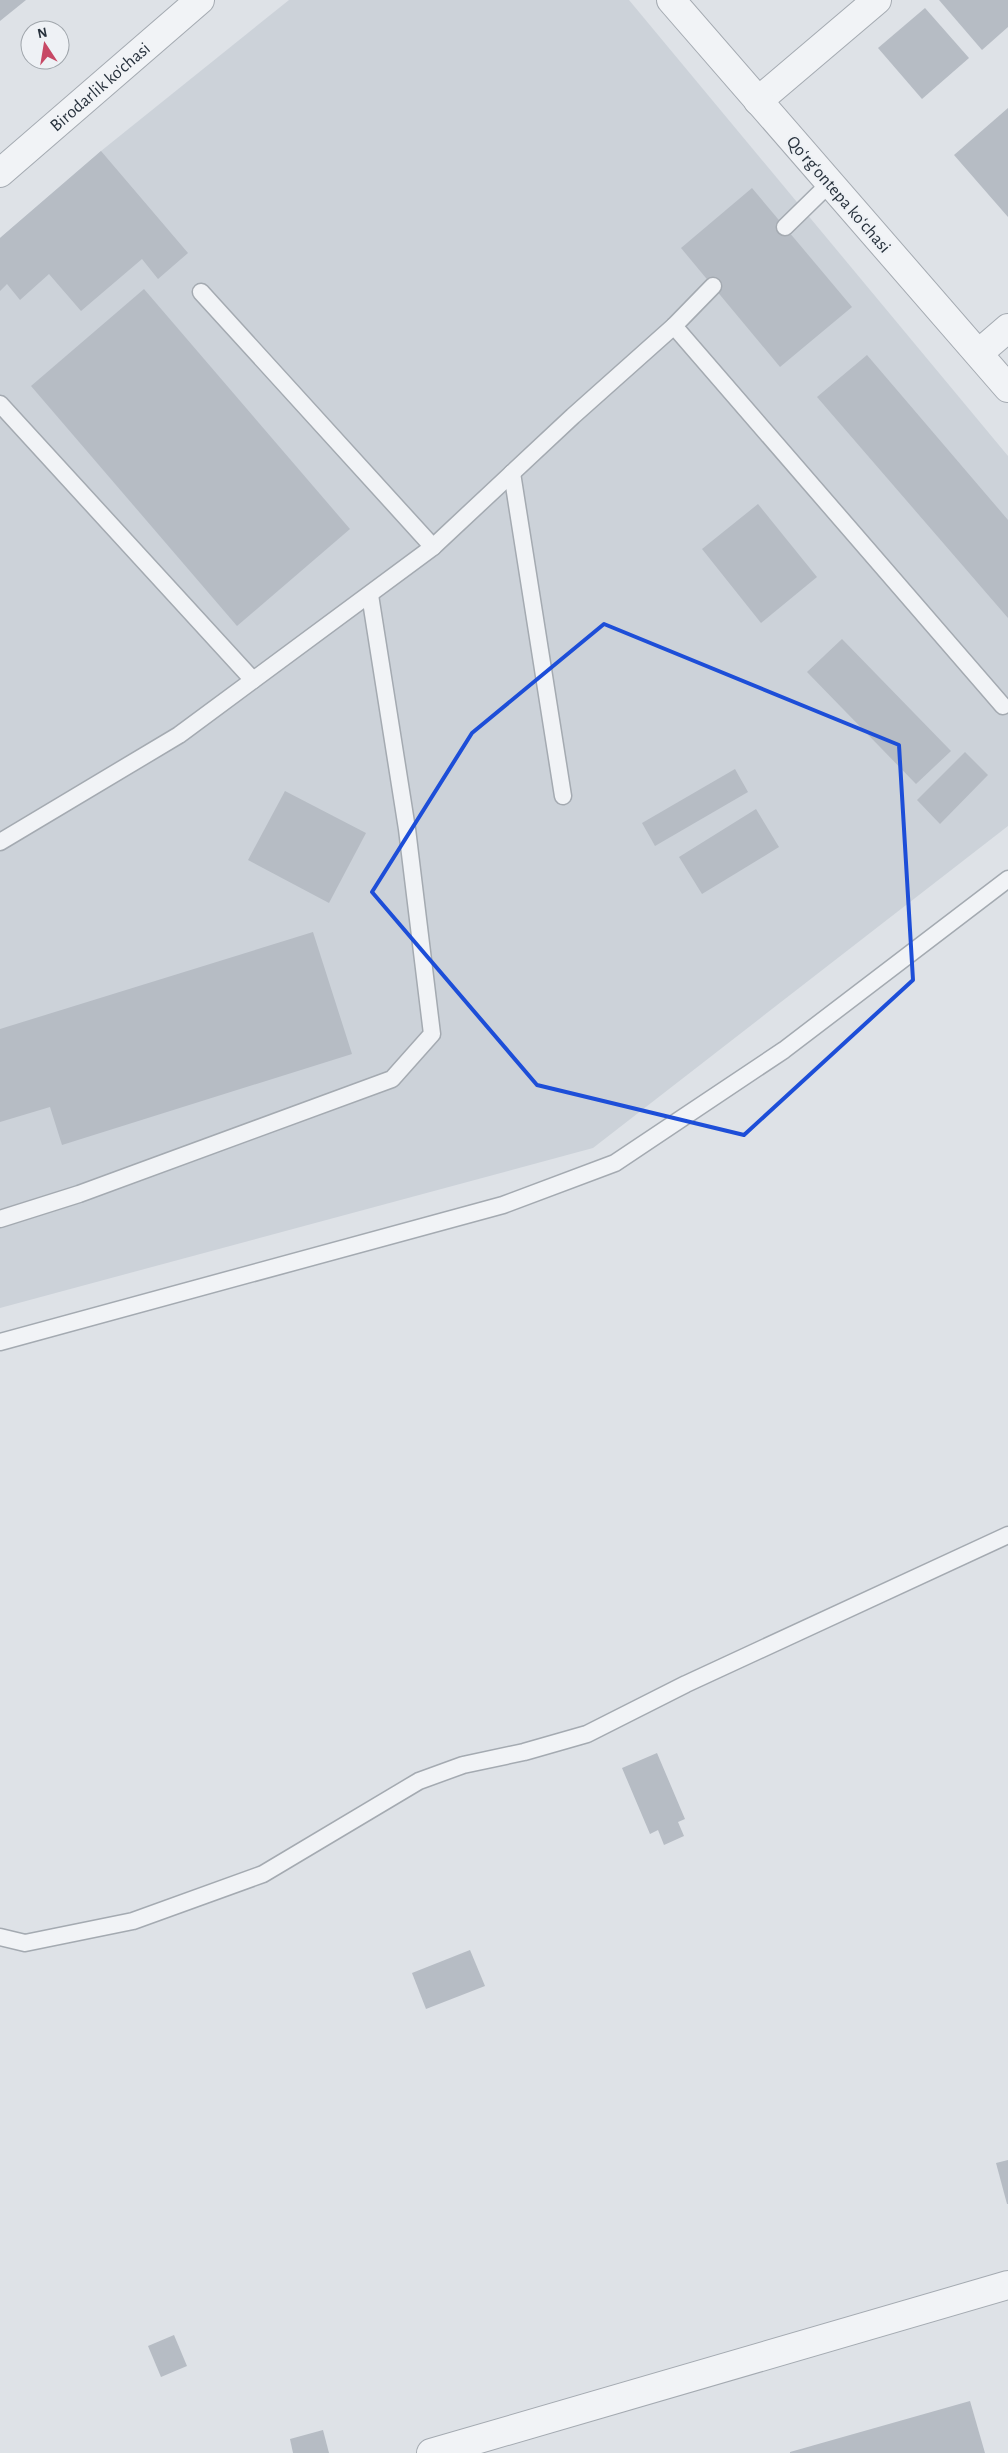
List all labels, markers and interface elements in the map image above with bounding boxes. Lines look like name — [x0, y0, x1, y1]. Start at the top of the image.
north arrow — [20, 20, 70, 70]
text: N — [36, 25, 49, 41]
street label: Birodarlik ko'chasi — [47, 39, 154, 135]
street label: Qoʻrgʻontepa koʻchasi — [783, 133, 894, 257]

